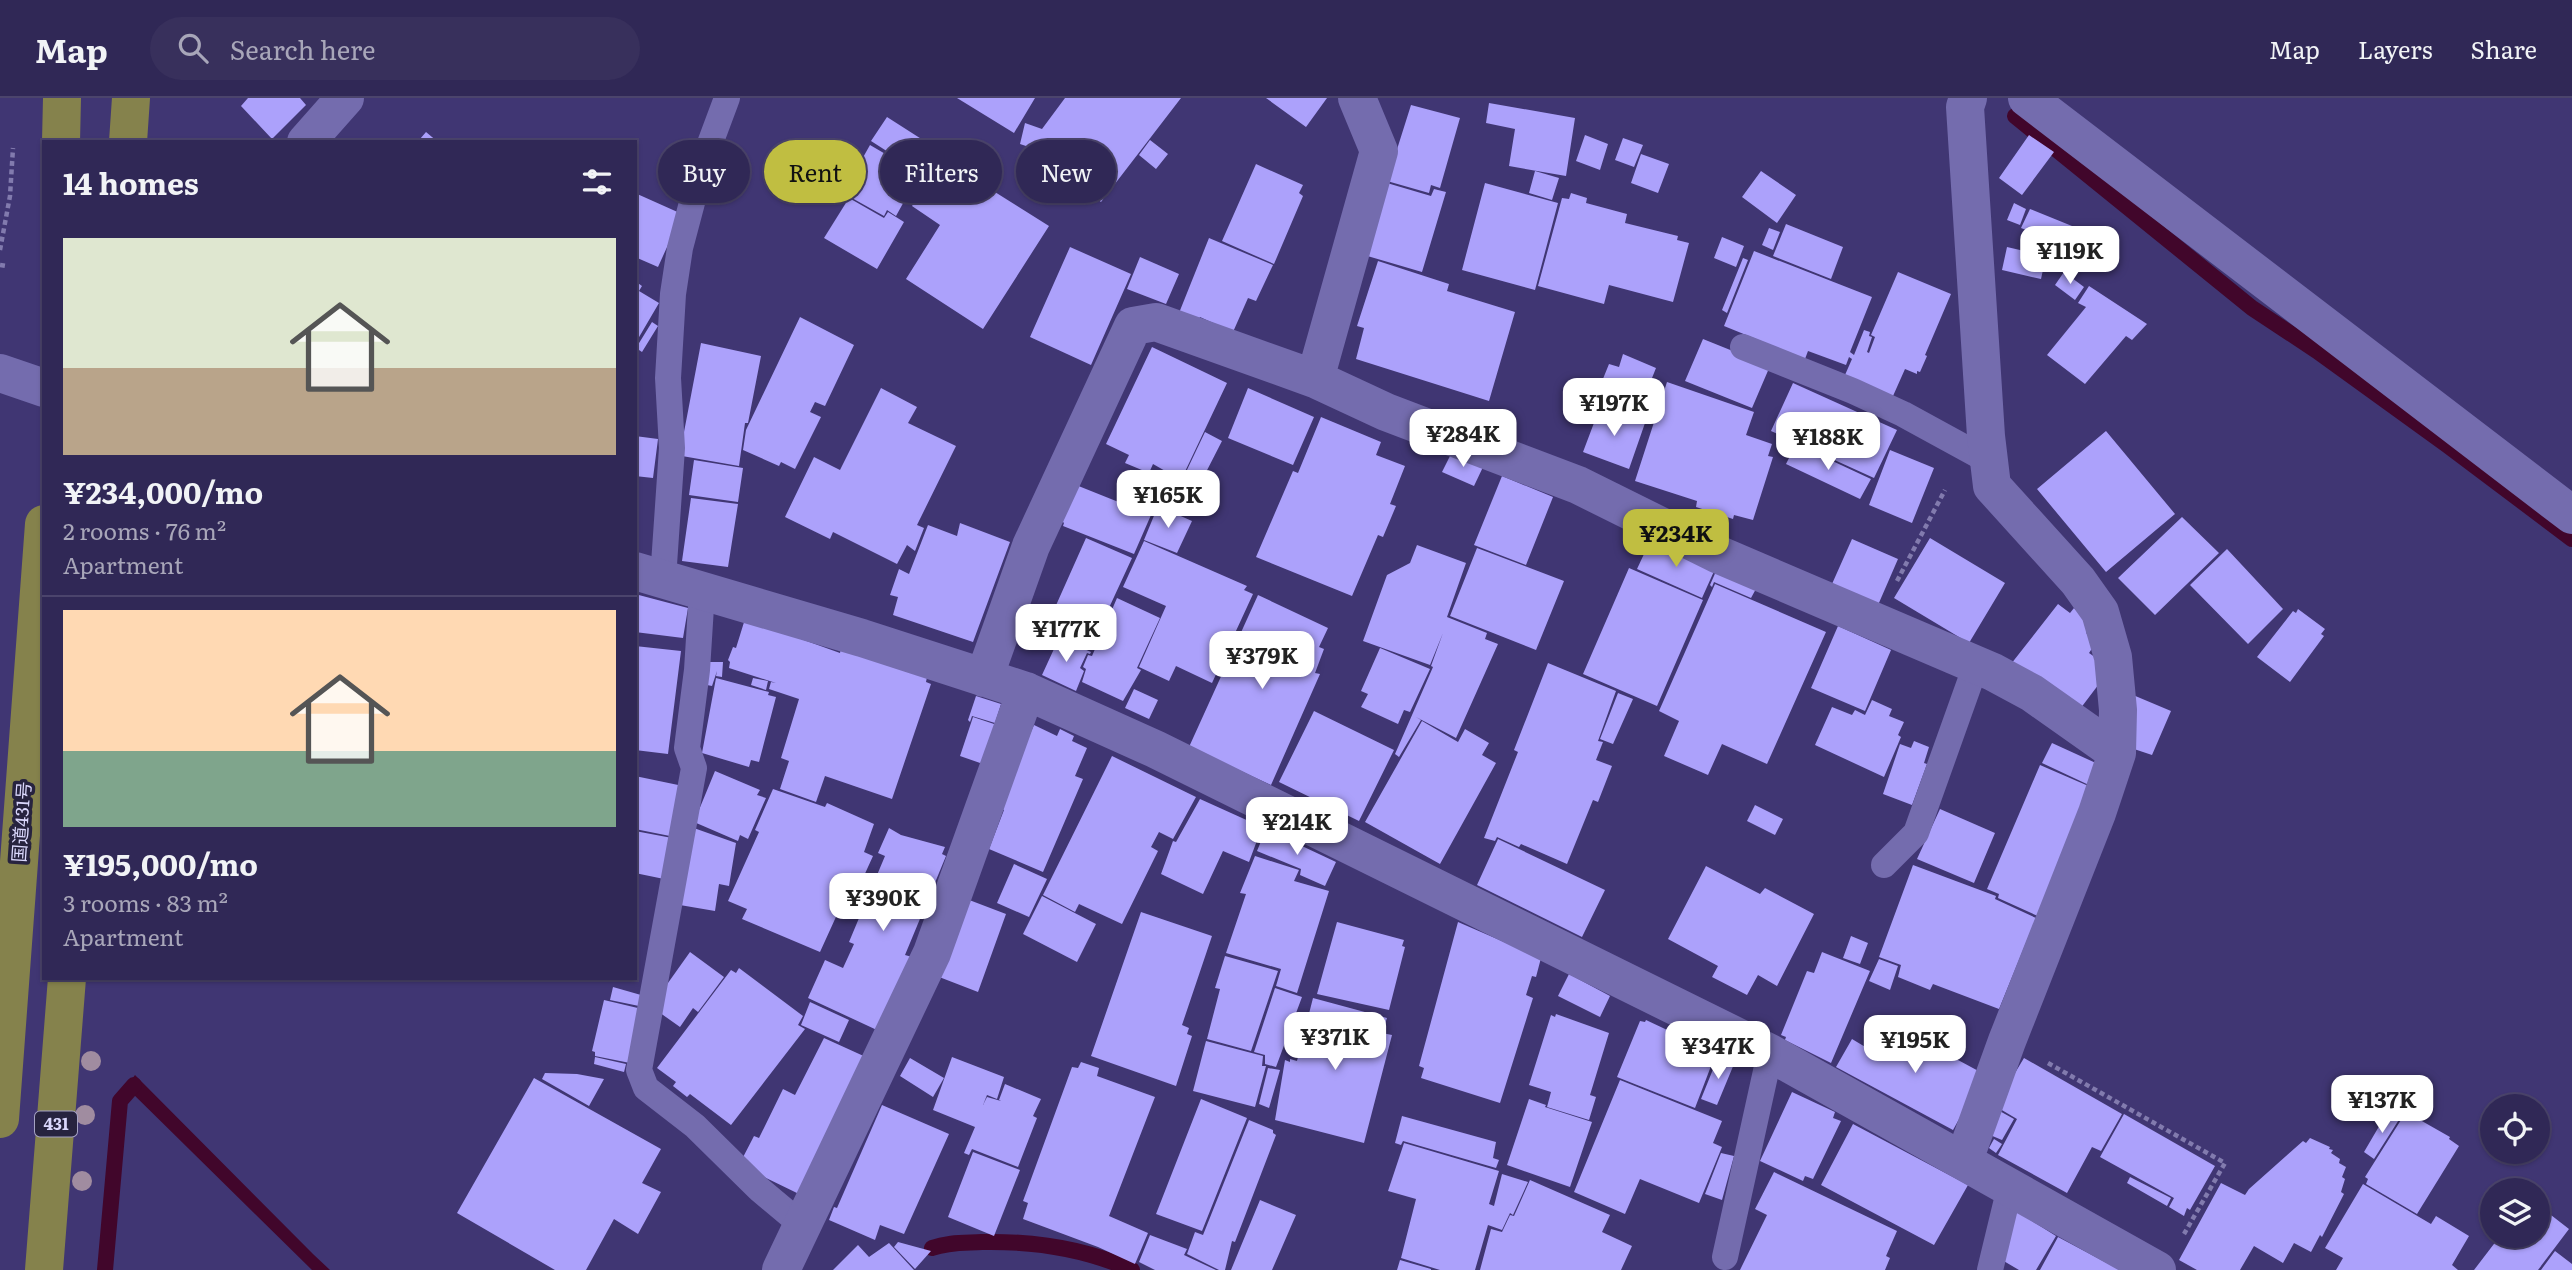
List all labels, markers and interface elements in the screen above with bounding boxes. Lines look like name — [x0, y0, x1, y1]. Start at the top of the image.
search box — [150, 17, 640, 80]
text: Map — [35, 24, 108, 73]
icon: search — [174, 29, 212, 67]
text: Search here — [230, 29, 376, 68]
text: Map — [2269, 31, 2320, 66]
text: Layers — [2358, 31, 2432, 66]
text: Share — [2470, 31, 2537, 66]
chip: Buy — [658, 140, 750, 203]
chip: Rent — [764, 140, 866, 203]
chip: Filters — [880, 140, 1002, 203]
chip: New — [1016, 140, 1116, 203]
text: 14 homes — [63, 160, 199, 204]
icon: filters — [578, 163, 616, 201]
pin: ¥119K — [2021, 226, 2119, 286]
text: ¥119K — [2036, 232, 2104, 266]
icon: home — [277, 284, 403, 410]
pin: ¥197K — [1565, 378, 1663, 438]
text: ¥197K — [1579, 384, 1649, 418]
pin: ¥284K — [1414, 410, 1512, 469]
pin: ¥188K — [1779, 412, 1877, 472]
text: ¥284K — [1426, 415, 1500, 449]
text: ¥188K — [1792, 418, 1864, 452]
text: ¥234,000/mo — [63, 469, 263, 513]
pin: ¥165K — [1119, 470, 1217, 530]
text: ¥165K — [1133, 476, 1203, 510]
pin: ¥234K — [1627, 510, 1725, 569]
text: 2 rooms · 76 m² — [63, 513, 226, 547]
text: ¥234K — [1639, 515, 1713, 549]
text: Apartment — [63, 547, 183, 581]
pin: ¥177K — [1017, 604, 1115, 664]
text: ¥177K — [1032, 610, 1101, 644]
pin: ¥379K — [1213, 632, 1311, 691]
text: ¥379K — [1225, 637, 1299, 671]
icon: home — [277, 656, 403, 782]
street label: 国道431号 — [4, 781, 37, 863]
pin: ¥214K — [1248, 798, 1346, 857]
text: ¥214K — [1262, 803, 1332, 837]
text: ¥195,000/mo — [63, 841, 258, 885]
pin: ¥390K — [834, 874, 932, 933]
text: ¥390K — [845, 879, 921, 913]
text: 3 rooms · 83 m² — [63, 885, 228, 919]
text: Apartment — [63, 919, 183, 953]
pin: ¥371K — [1286, 1012, 1384, 1072]
pin: ¥195K — [1866, 1016, 1964, 1075]
text: ¥371K — [1300, 1018, 1370, 1052]
pin: ¥347K — [1669, 1021, 1767, 1081]
text: ¥195K — [1880, 1021, 1950, 1055]
text: ¥347K — [1681, 1027, 1755, 1061]
pin: ¥137K — [2333, 1076, 2431, 1135]
text: ¥137K — [2347, 1081, 2417, 1115]
map controls — [2480, 1094, 2550, 1248]
button: locate — [2480, 1094, 2550, 1164]
road number: 431 — [35, 1112, 77, 1136]
button: layers — [2480, 1178, 2550, 1248]

